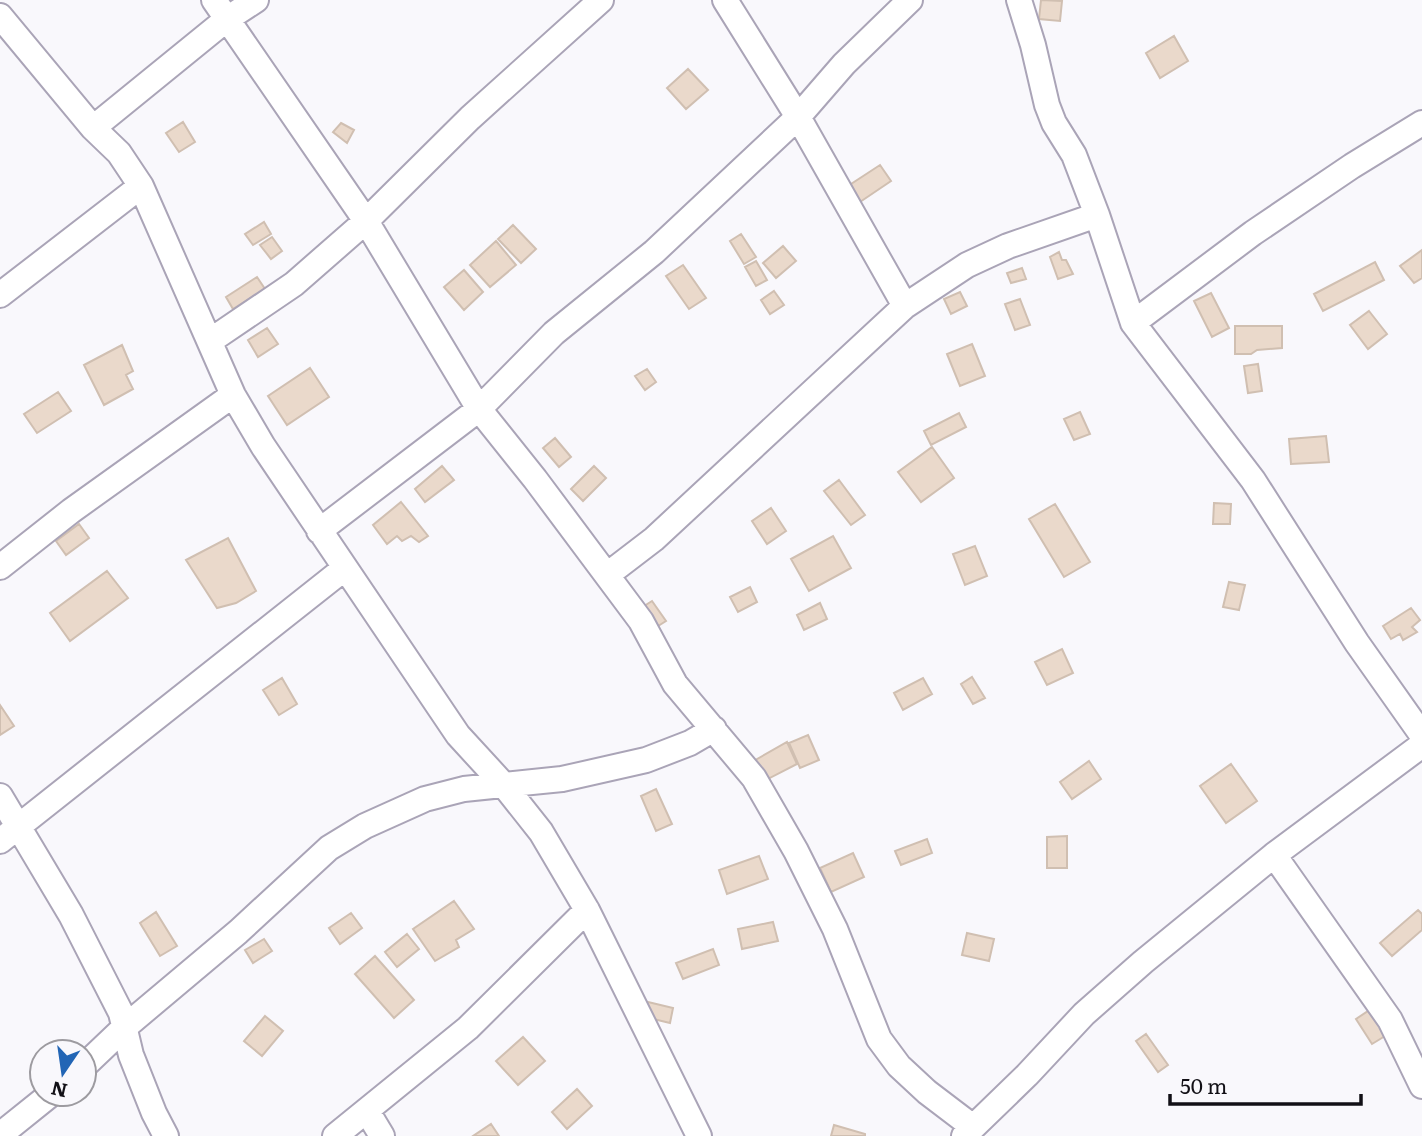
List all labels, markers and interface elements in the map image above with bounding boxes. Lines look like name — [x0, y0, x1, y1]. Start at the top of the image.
north arrow — [28, 1038, 98, 1108]
scale bar — [1170, 1062, 1361, 1106]
text: 50 m — [1180, 1069, 1227, 1100]
text: N — [48, 1075, 70, 1106]

